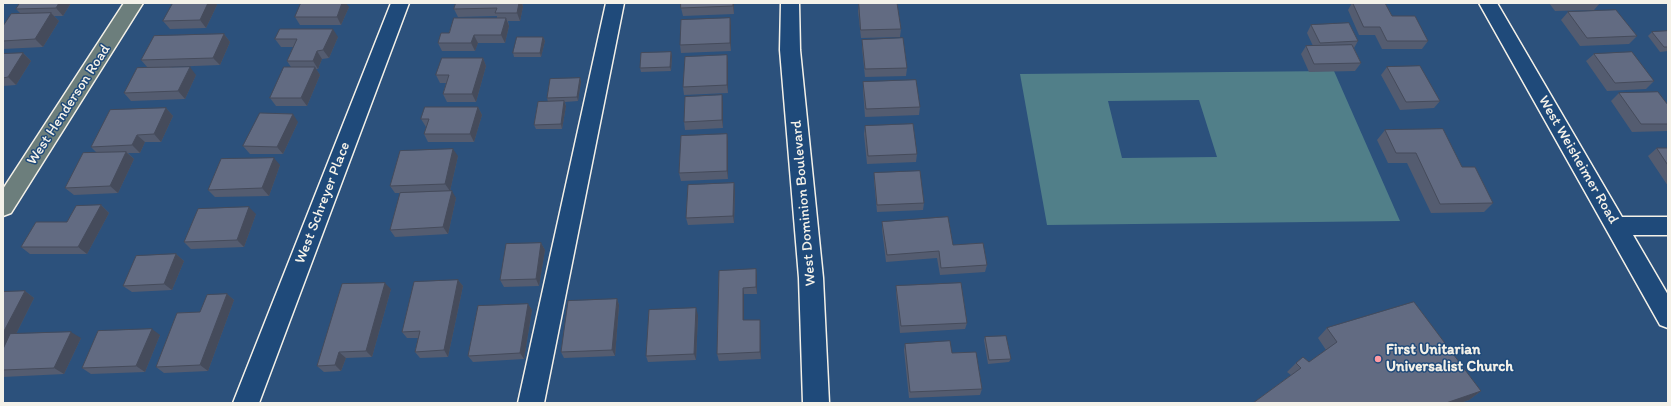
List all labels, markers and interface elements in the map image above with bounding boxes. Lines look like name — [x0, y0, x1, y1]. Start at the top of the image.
street label: West Henderson Road — [23, 41, 115, 169]
street label: West Weisheimer Road — [1534, 93, 1622, 227]
street label: West Dominion Boulevard — [788, 119, 820, 287]
street label: West Schreyer Place — [291, 139, 355, 267]
place label: First Unitarian Universalist Church — [1386, 341, 1513, 376]
marker: First Unitarian Universalist Church — [1373, 354, 1383, 364]

